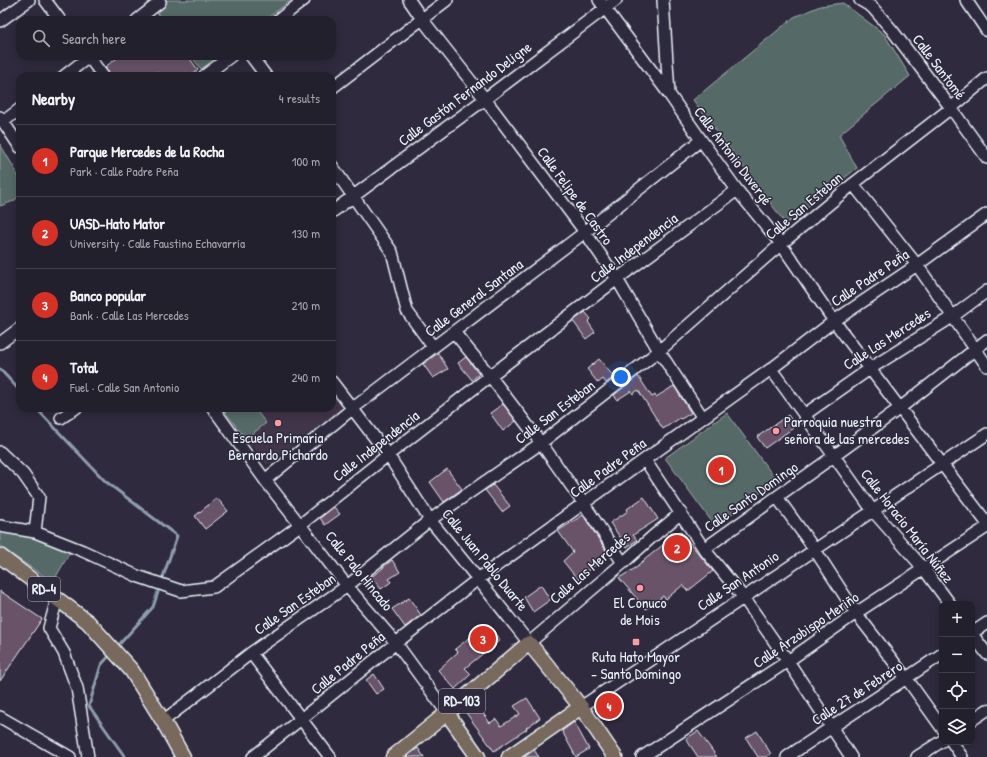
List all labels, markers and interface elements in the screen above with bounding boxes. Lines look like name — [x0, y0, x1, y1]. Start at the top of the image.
search box — [16, 16, 336, 60]
icon: search — [30, 27, 52, 49]
text: Search here — [62, 28, 126, 49]
street label: Calle Santomé — [908, 30, 971, 104]
street label: Calle Gastón Fernando Deligne — [394, 36, 536, 151]
text: Nearby — [32, 87, 75, 110]
text: 4 results — [279, 89, 320, 107]
street label: Calle Antonio Duvergé — [689, 102, 777, 209]
text: Parque Mercedes de la Rocha — [70, 141, 224, 162]
street label: Calle Felipe de Castro — [533, 142, 618, 249]
text: 1 — [43, 152, 47, 170]
text: 100 m — [292, 152, 320, 170]
text: Park · Calle Padre Peña — [70, 162, 178, 180]
street label: Calle San Esteban — [760, 167, 847, 244]
street label: Calle Independencia — [585, 208, 682, 288]
text: UASD-Hato Mator — [70, 213, 165, 234]
text: 2 — [42, 224, 48, 242]
text: 130 m — [292, 224, 320, 242]
text: University · Calle Faustino Echavarría — [70, 234, 245, 252]
street label: Calle Padre Peña — [827, 244, 913, 311]
street label: Calle General Santana — [420, 254, 527, 342]
text: Banco popular — [70, 285, 146, 306]
text: 3 — [42, 296, 48, 314]
text: 210 m — [292, 296, 320, 314]
street label: Calle Las Mercedes — [839, 302, 935, 375]
text: Bank · Calle Las Mercedes — [70, 306, 189, 324]
text: Total — [70, 357, 98, 378]
your location — [611, 367, 631, 387]
text: 4 — [43, 368, 47, 386]
text: 240 m — [291, 368, 320, 386]
street label: Calle San Esteban — [510, 374, 599, 449]
text: Fuel · Calle San Antonio — [70, 378, 179, 396]
street label: Calle Independencia — [328, 405, 424, 486]
place label: Parroquia nuestra señora de las mercedes — [784, 411, 910, 449]
marker: Escuela Primaria Bernardo Pichardo — [273, 418, 283, 428]
marker: Parroquia nuestra señora de las mercedes — [771, 426, 781, 436]
place label: Escuela Primaria Bernardo Pichardo — [228, 427, 328, 465]
street label: Calle Padre Peña — [565, 433, 650, 503]
pin: 1 — [708, 455, 734, 485]
street label: Calle Santo Domingo — [699, 456, 802, 537]
street label: Calle Horacio María Núñez — [856, 464, 959, 588]
street label: Calle Juan Pablo Duarte — [437, 504, 533, 615]
street label: Calle Palo Hincado — [321, 526, 398, 615]
street label: Calle Las Mercedes — [545, 527, 635, 609]
pin: 2 — [664, 533, 690, 563]
street label: Calle San Antonio — [693, 545, 783, 616]
street label: Calle San Esteban — [250, 568, 340, 640]
road number: RD-4 — [28, 577, 60, 601]
marker: El Conuco de Mois — [635, 583, 645, 593]
street label: Calle Arzobispo Meriño — [749, 586, 863, 673]
place label: El Conuco de Mois — [614, 592, 666, 630]
map controls — [939, 601, 975, 745]
button: + — [939, 601, 975, 637]
pin: 3 — [470, 624, 496, 654]
street label: Calle Padre Peña — [306, 626, 389, 699]
marker: Ruta Hato Mayor - Santo Domingo — [631, 637, 641, 647]
button: − — [939, 637, 975, 673]
place label: Ruta Hato Mayor - Santo Domingo — [591, 646, 681, 684]
street label: Calle 27 de Febrero — [807, 655, 906, 730]
button: locate — [939, 673, 975, 709]
road number: RD-103 — [439, 689, 485, 713]
pin: 4 — [596, 691, 622, 721]
button: layers — [939, 709, 975, 745]

